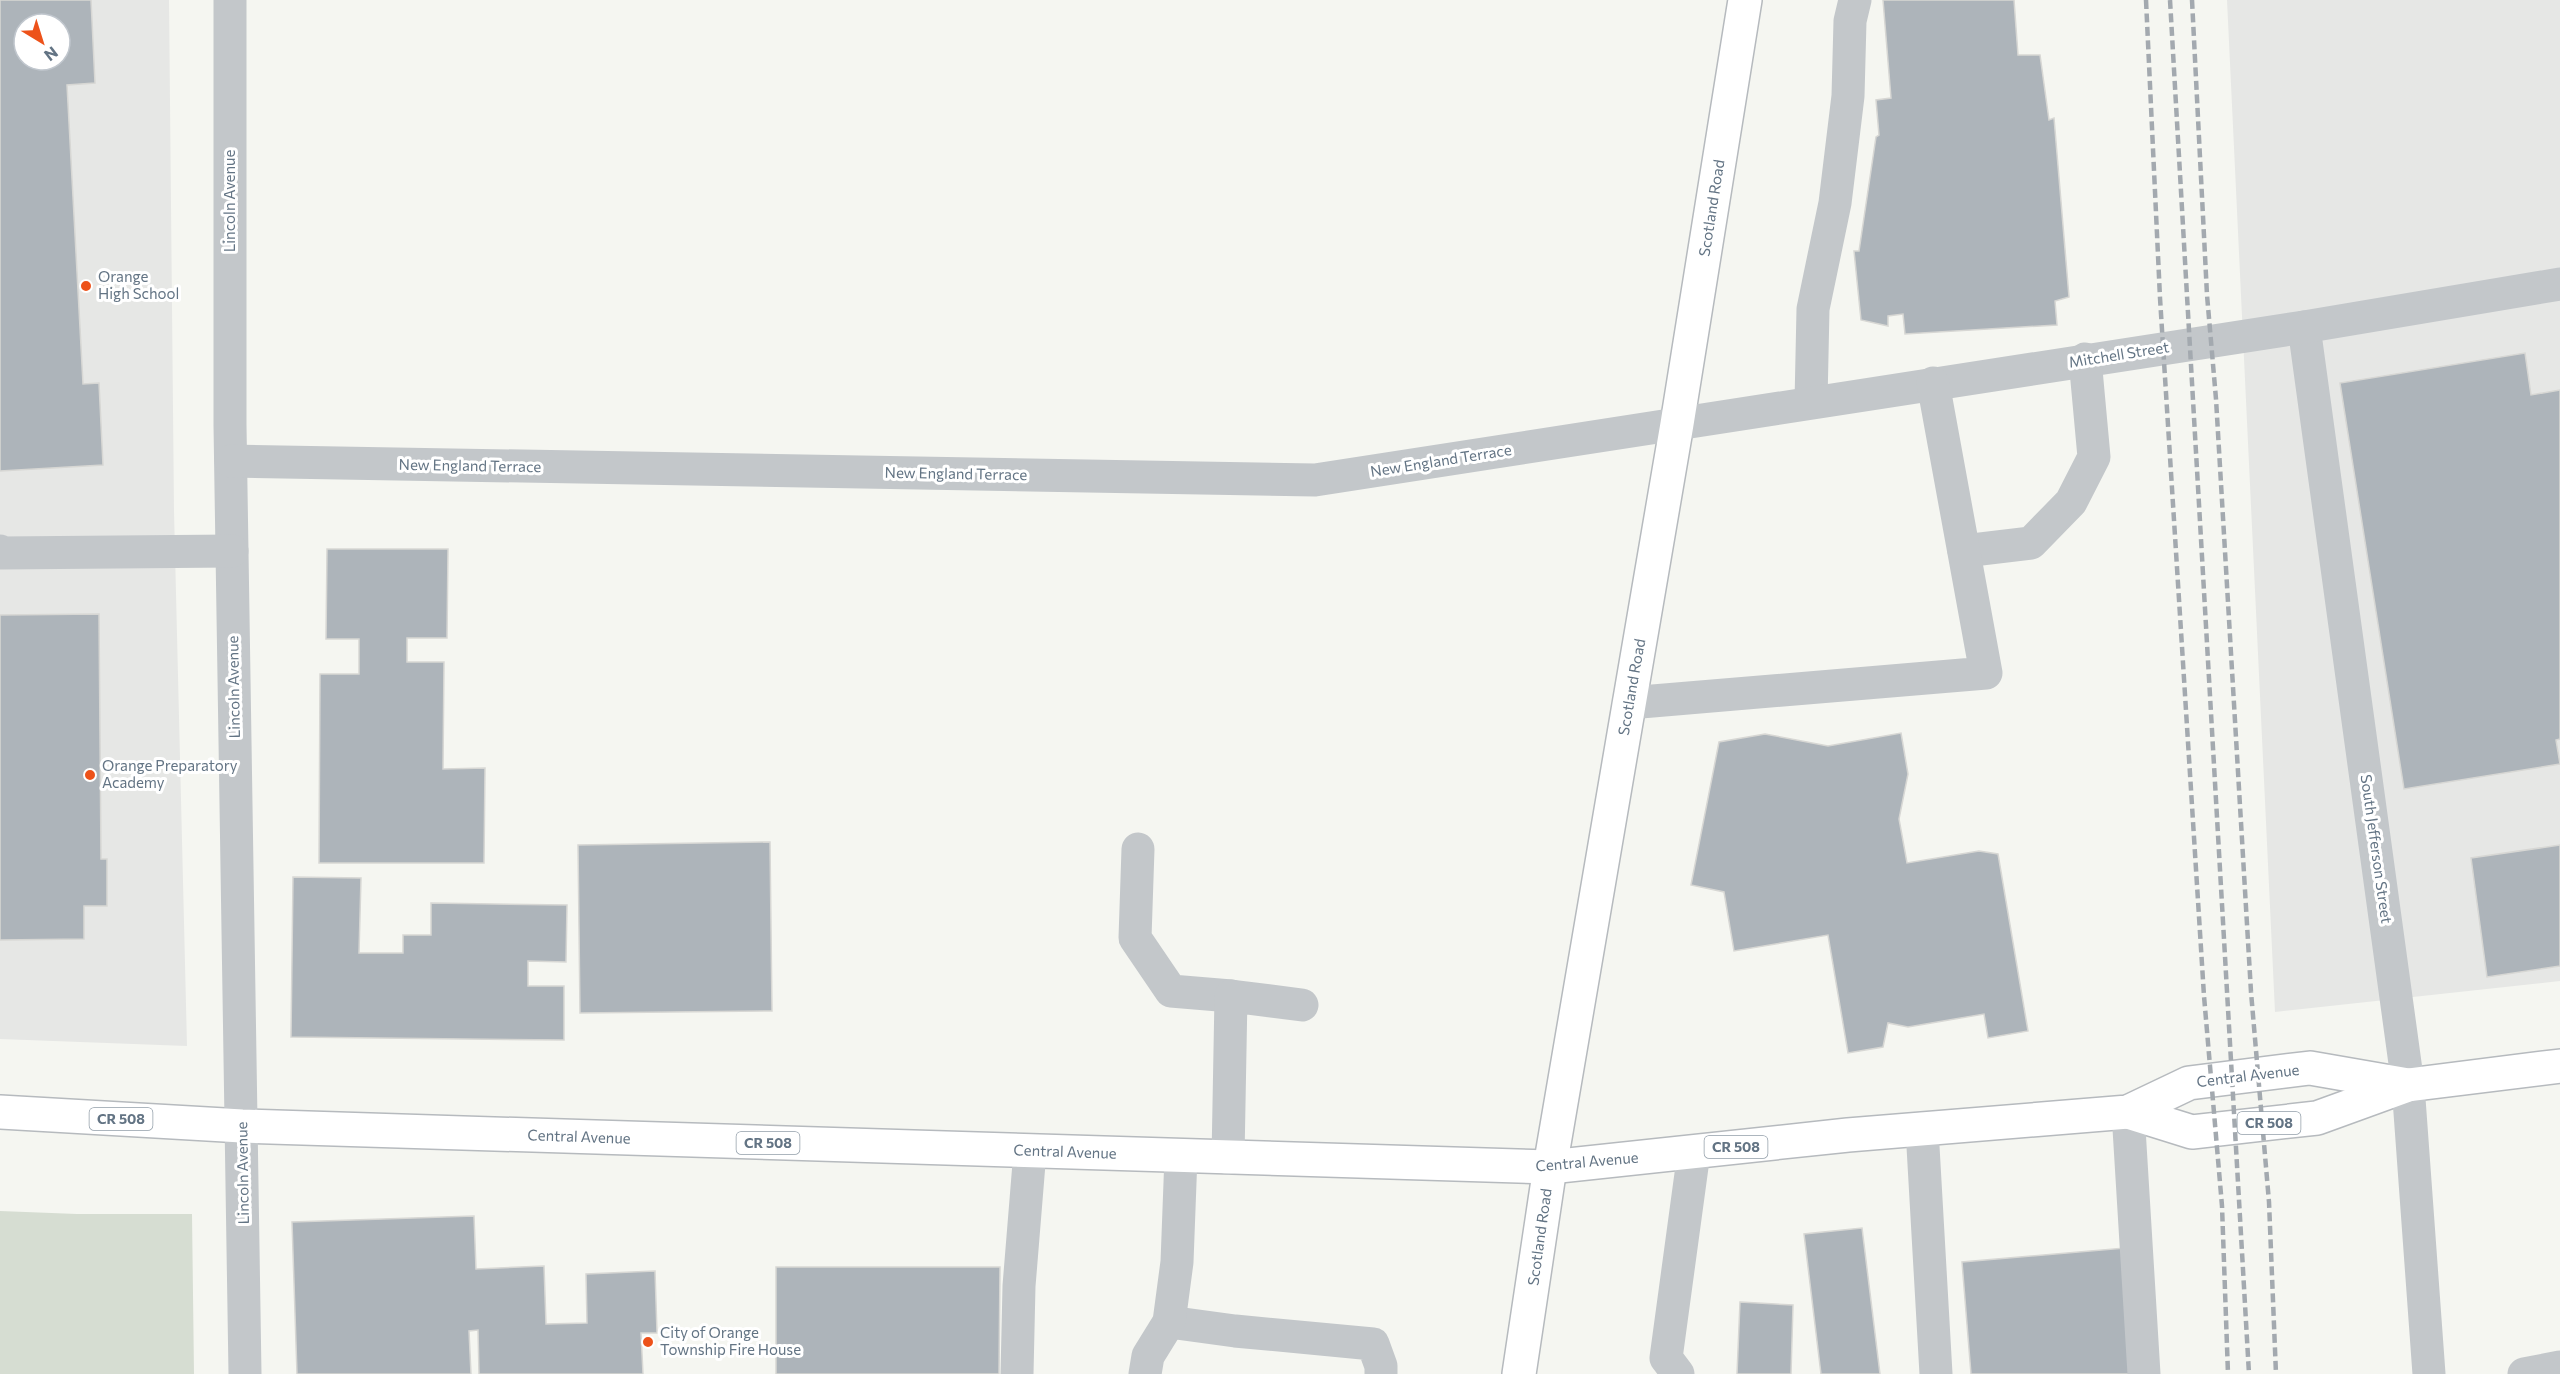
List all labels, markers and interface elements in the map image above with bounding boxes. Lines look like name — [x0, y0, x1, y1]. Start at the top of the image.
north arrow — [12, 12, 72, 72]
text: N — [41, 43, 62, 65]
street label: Lincoln Avenue — [220, 150, 238, 252]
street label: Scotland Road — [1694, 158, 1728, 258]
place label: Orange High School — [98, 267, 179, 302]
marker: Orange High School — [79, 279, 93, 293]
street label: Mitchell Street — [2068, 337, 2170, 371]
street label: New England Terrace — [1369, 440, 1513, 480]
street label: New England Terrace — [399, 455, 542, 475]
street label: New England Terrace — [885, 463, 1028, 483]
street label: Lincoln Avenue — [223, 635, 243, 739]
street label: Scotland Road — [1614, 637, 1648, 737]
place label: Orange Preparatory Academy — [102, 756, 238, 791]
marker: Orange Preparatory Academy — [83, 768, 97, 782]
street label: South Jefferson Street — [2358, 773, 2396, 925]
street label: Central Avenue — [2196, 1060, 2300, 1090]
road number: CR 508 — [90, 1108, 152, 1130]
road number: CR 508 — [2238, 1112, 2300, 1134]
street label: Lincoln Avenue — [232, 1121, 252, 1225]
street label: Central Avenue — [527, 1125, 631, 1147]
road number: CR 508 — [736, 1132, 800, 1154]
road number: CR 508 — [1704, 1136, 1768, 1158]
street label: Central Avenue — [1013, 1140, 1117, 1162]
street label: Central Avenue — [1535, 1148, 1639, 1174]
street label: Scotland Road — [1523, 1187, 1555, 1287]
place label: City of Orange Township Fire House — [660, 1323, 801, 1358]
marker: City of Orange Township Fire House — [641, 1335, 655, 1349]

